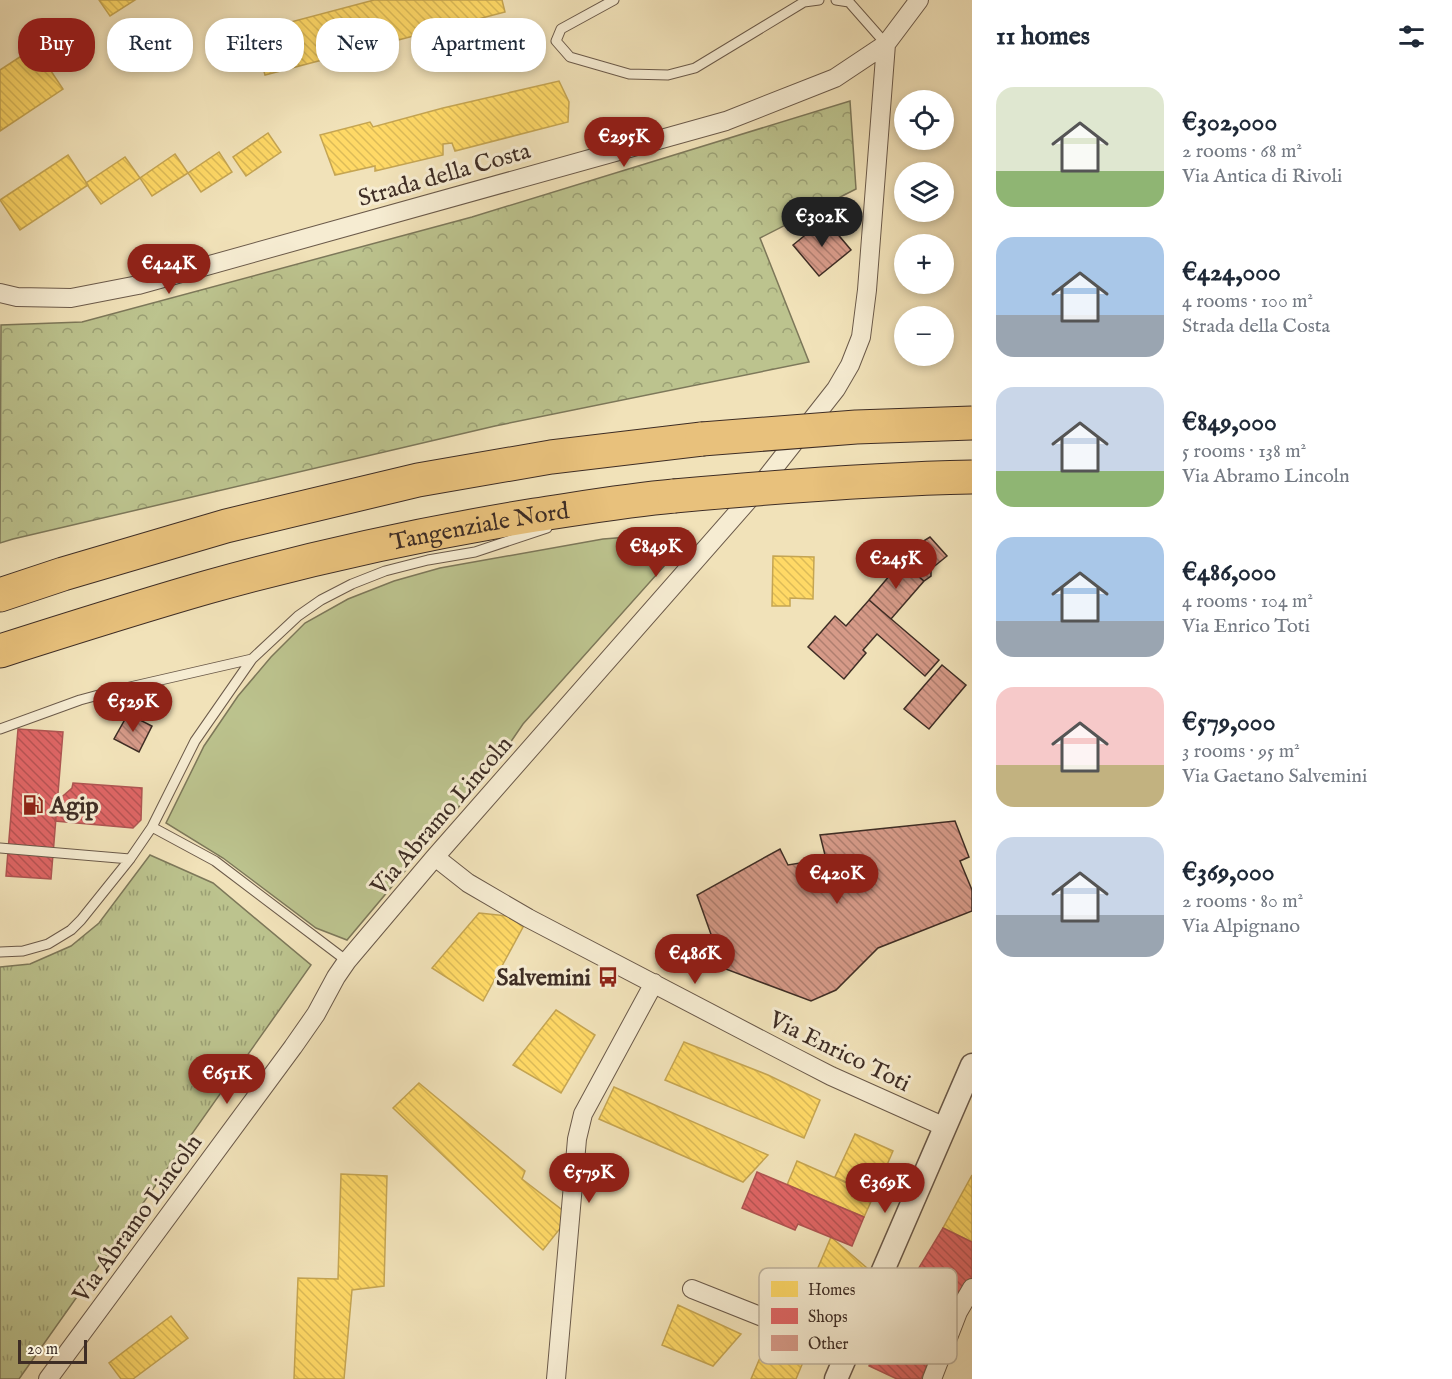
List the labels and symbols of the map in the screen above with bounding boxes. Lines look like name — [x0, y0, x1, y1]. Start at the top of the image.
pin: €295K — [582, 117, 666, 168]
street label: Strada della Costa — [355, 136, 535, 215]
pin: €302K — [780, 197, 864, 248]
pin: €424K — [127, 244, 211, 295]
street label: Tangenziale Nord — [388, 496, 571, 559]
pin: €849K — [614, 527, 698, 578]
pin: €245K — [854, 539, 938, 590]
pin: €529K — [91, 682, 175, 733]
street label: Via Abramo Lincoln — [364, 730, 520, 903]
place label: Agip — [49, 791, 99, 822]
fuel station icon: Agip — [21, 793, 45, 817]
pin: €420K — [795, 854, 879, 905]
pin: €486K — [653, 934, 737, 985]
place label: Salvemini — [496, 963, 592, 994]
bus stop icon: Salvemini — [596, 965, 620, 989]
street label: Via Enrico Toti — [763, 1004, 915, 1100]
pin: €651K — [185, 1054, 269, 1105]
street label: Via Abramo Lincoln — [66, 1128, 210, 1310]
pin: €579K — [547, 1153, 631, 1204]
pin: €369K — [843, 1163, 927, 1214]
legend — [759, 1268, 957, 1364]
text: Homes — [808, 1281, 856, 1301]
text: Shops — [808, 1308, 848, 1328]
text: Other — [808, 1335, 849, 1355]
scale bar — [18, 1337, 87, 1364]

